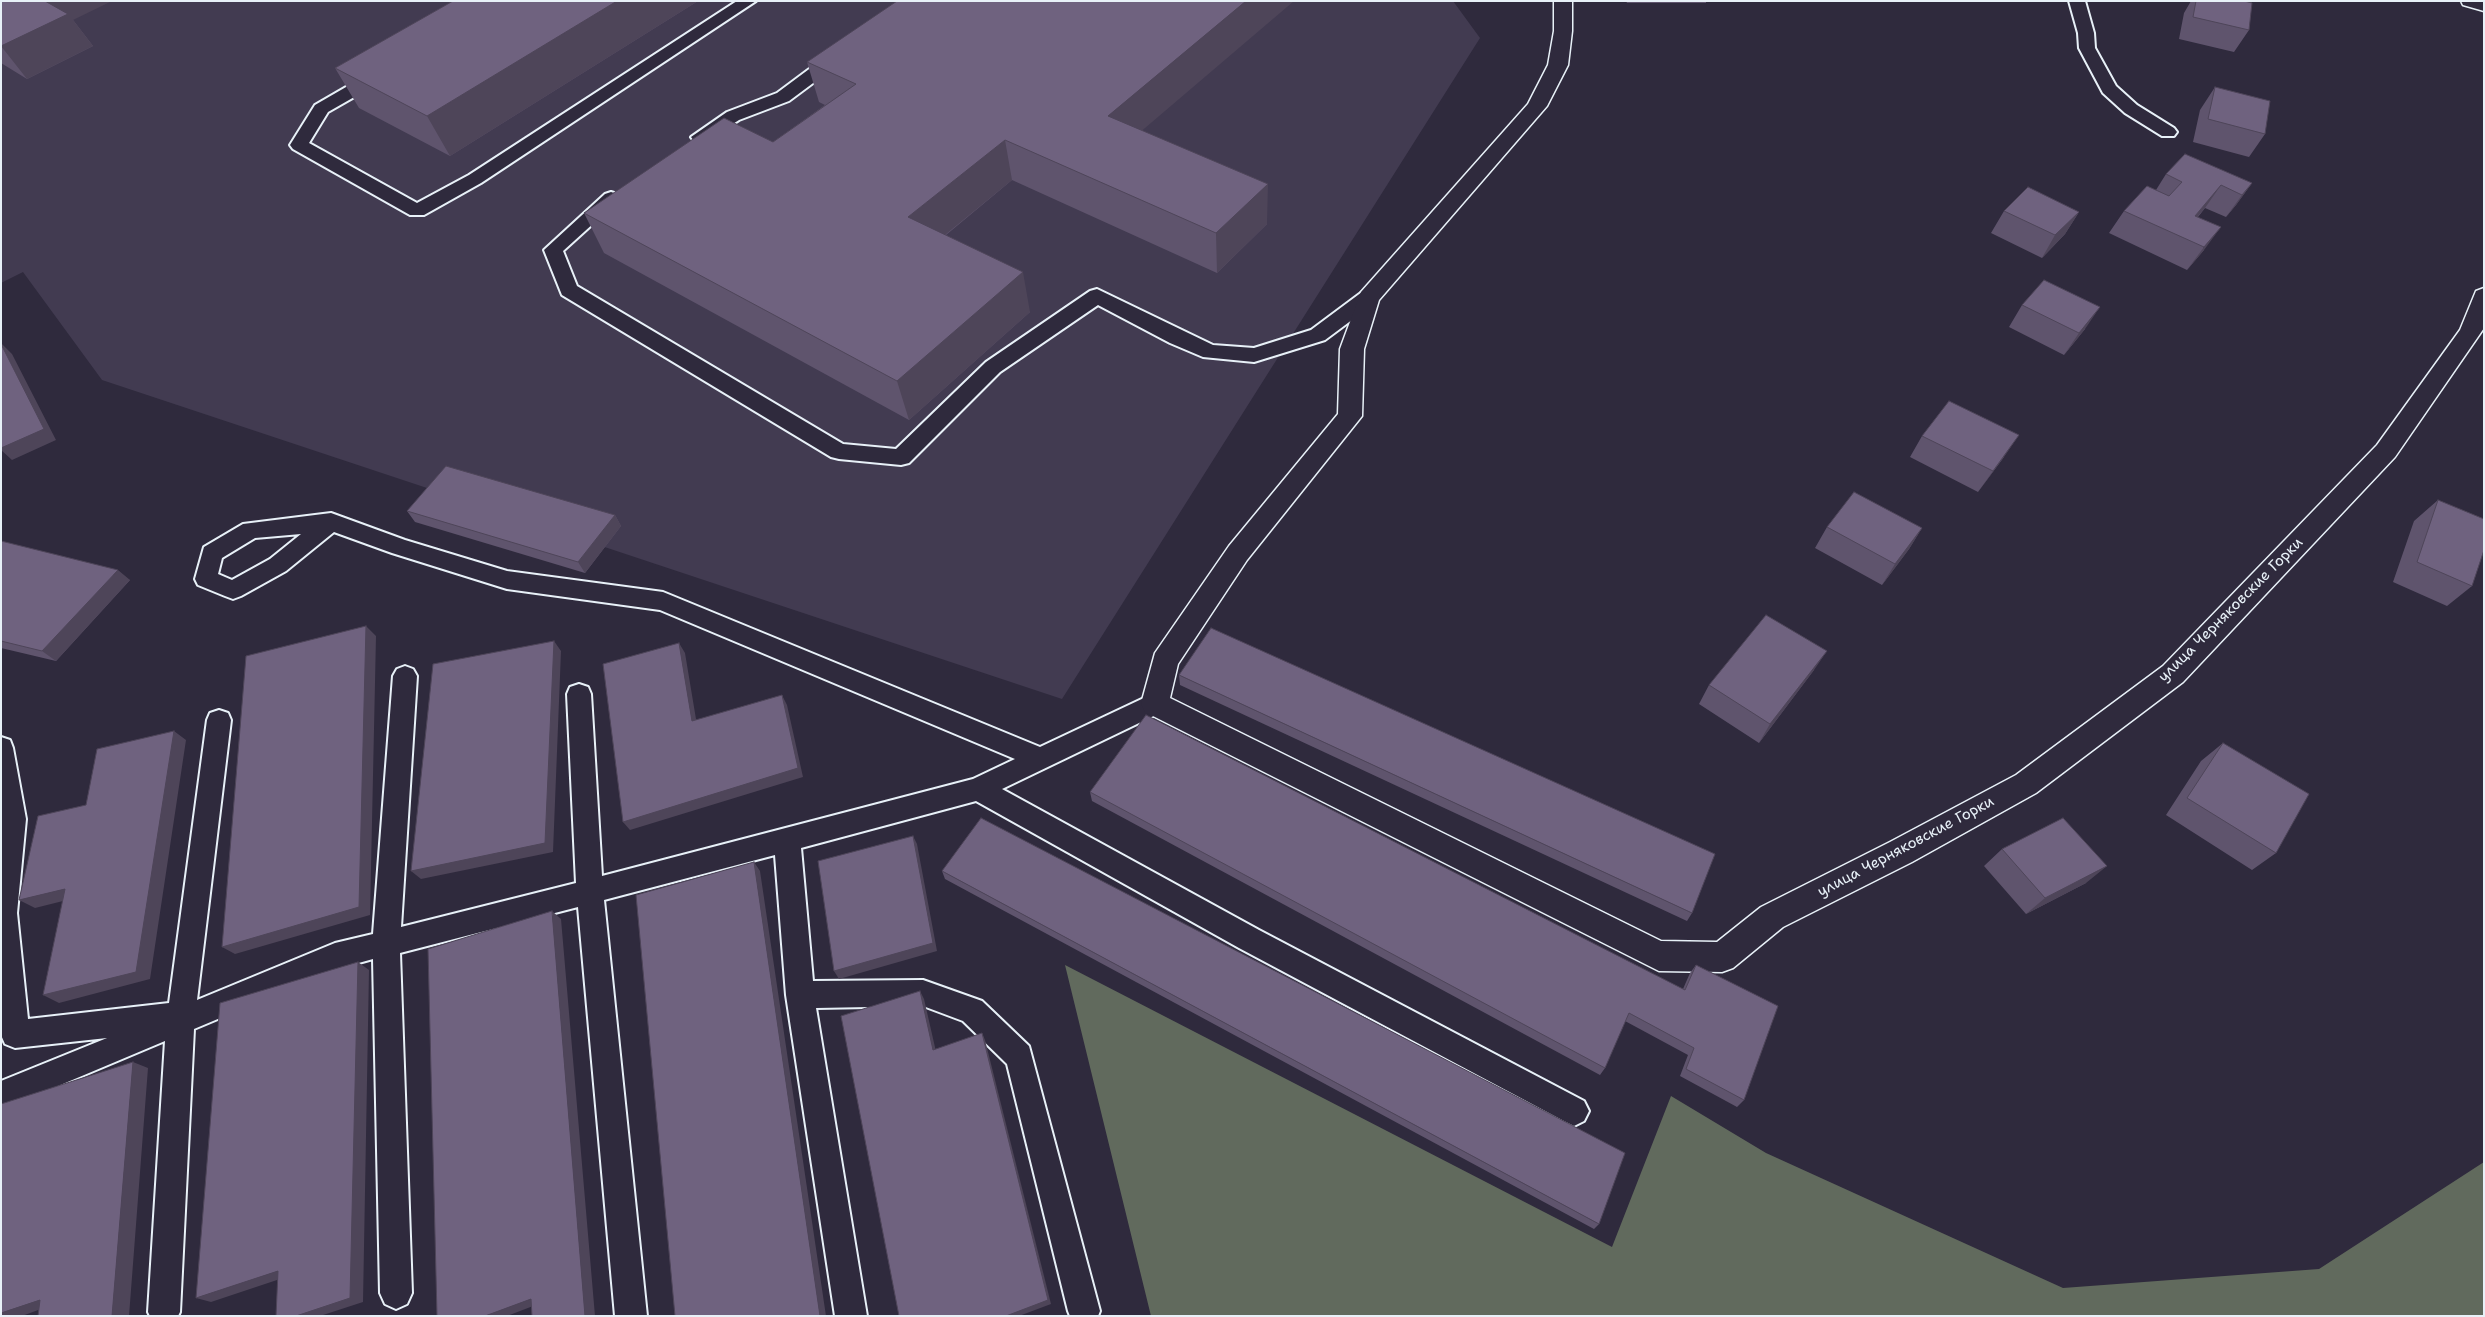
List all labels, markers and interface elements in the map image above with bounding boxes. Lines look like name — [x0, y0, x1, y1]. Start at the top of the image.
street label: улица Черняковские Горки — [2155, 534, 2307, 686]
street label: улица Черняковские Горки — [1815, 793, 1997, 901]

